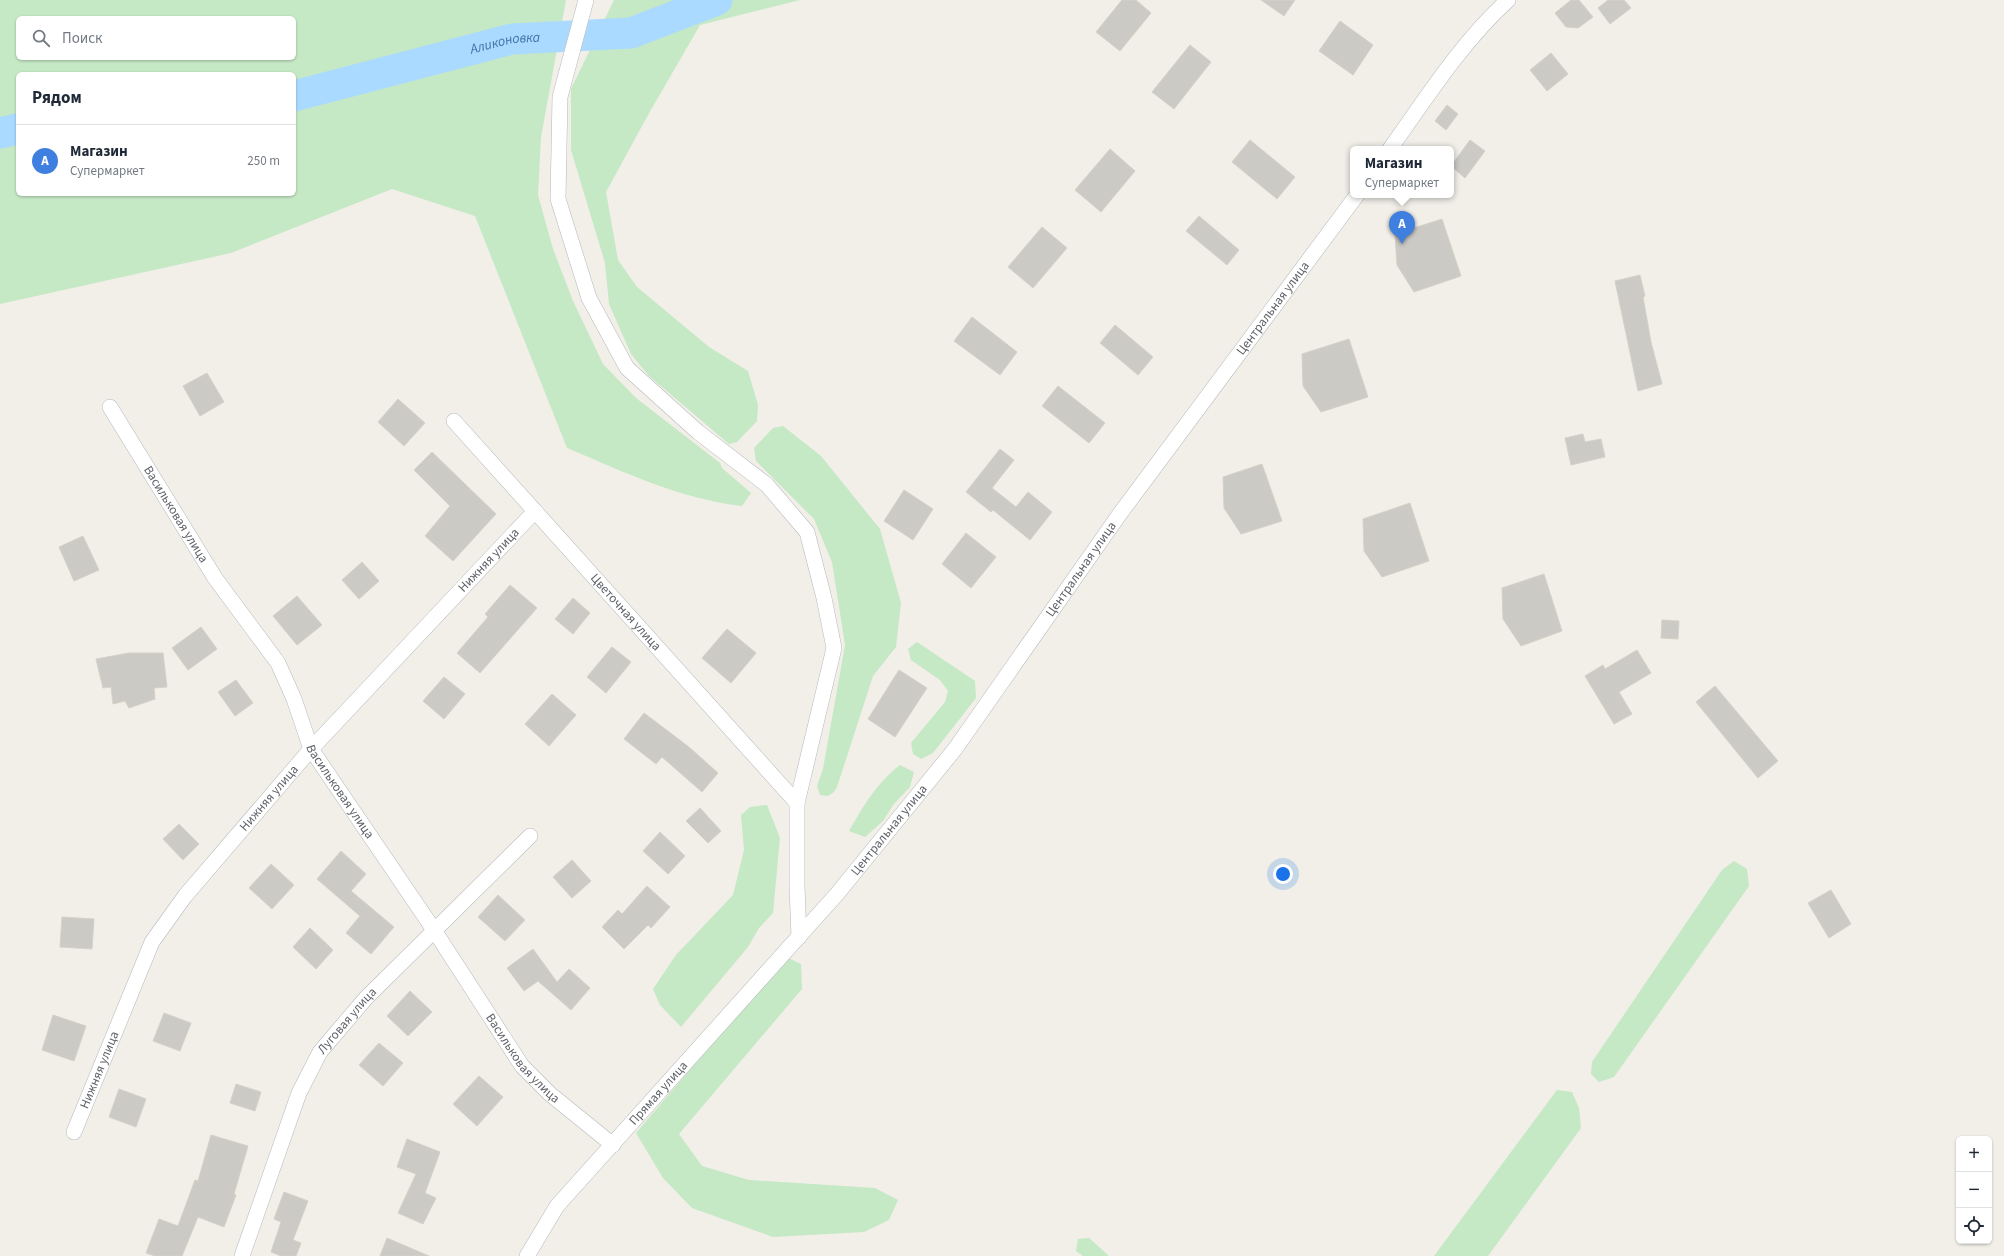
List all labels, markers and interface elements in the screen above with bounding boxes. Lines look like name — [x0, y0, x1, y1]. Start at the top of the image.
search box — [16, 16, 296, 60]
icon: search — [30, 27, 52, 49]
text: Поиск — [62, 28, 103, 49]
water label: Аликоновка — [467, 28, 541, 60]
text: Рядом — [32, 86, 82, 110]
text: Магазин — [70, 141, 128, 162]
popup — [1350, 146, 1454, 198]
text: A — [41, 152, 49, 170]
text: 250 m — [247, 152, 280, 170]
text: Магазин — [1365, 153, 1422, 174]
text: Супермаркет — [70, 162, 145, 180]
text: Супермаркет — [1365, 174, 1439, 192]
pin: A — [1389, 211, 1415, 244]
street label: Центральная улица — [1232, 258, 1314, 359]
street label: Васильковая улица — [139, 463, 213, 566]
street label: Центральная улица — [1041, 518, 1121, 620]
street label: Нижняя улица — [454, 524, 524, 596]
street label: Цветочная улица — [586, 570, 665, 655]
street label: Васильковая улица — [301, 742, 378, 842]
street label: Нижняя улица — [235, 761, 303, 835]
street label: Центральная улица — [847, 781, 932, 879]
your location — [1273, 864, 1293, 884]
street label: Луговая улица — [313, 983, 381, 1058]
street label: Васильковая улица — [481, 1010, 564, 1107]
street label: Нижняя улица — [76, 1029, 123, 1111]
street label: Прямая улица — [625, 1057, 692, 1129]
map controls — [1956, 1136, 1992, 1244]
button: + — [1956, 1136, 1992, 1172]
button: − — [1956, 1172, 1992, 1208]
button: locate — [1956, 1208, 1992, 1244]

